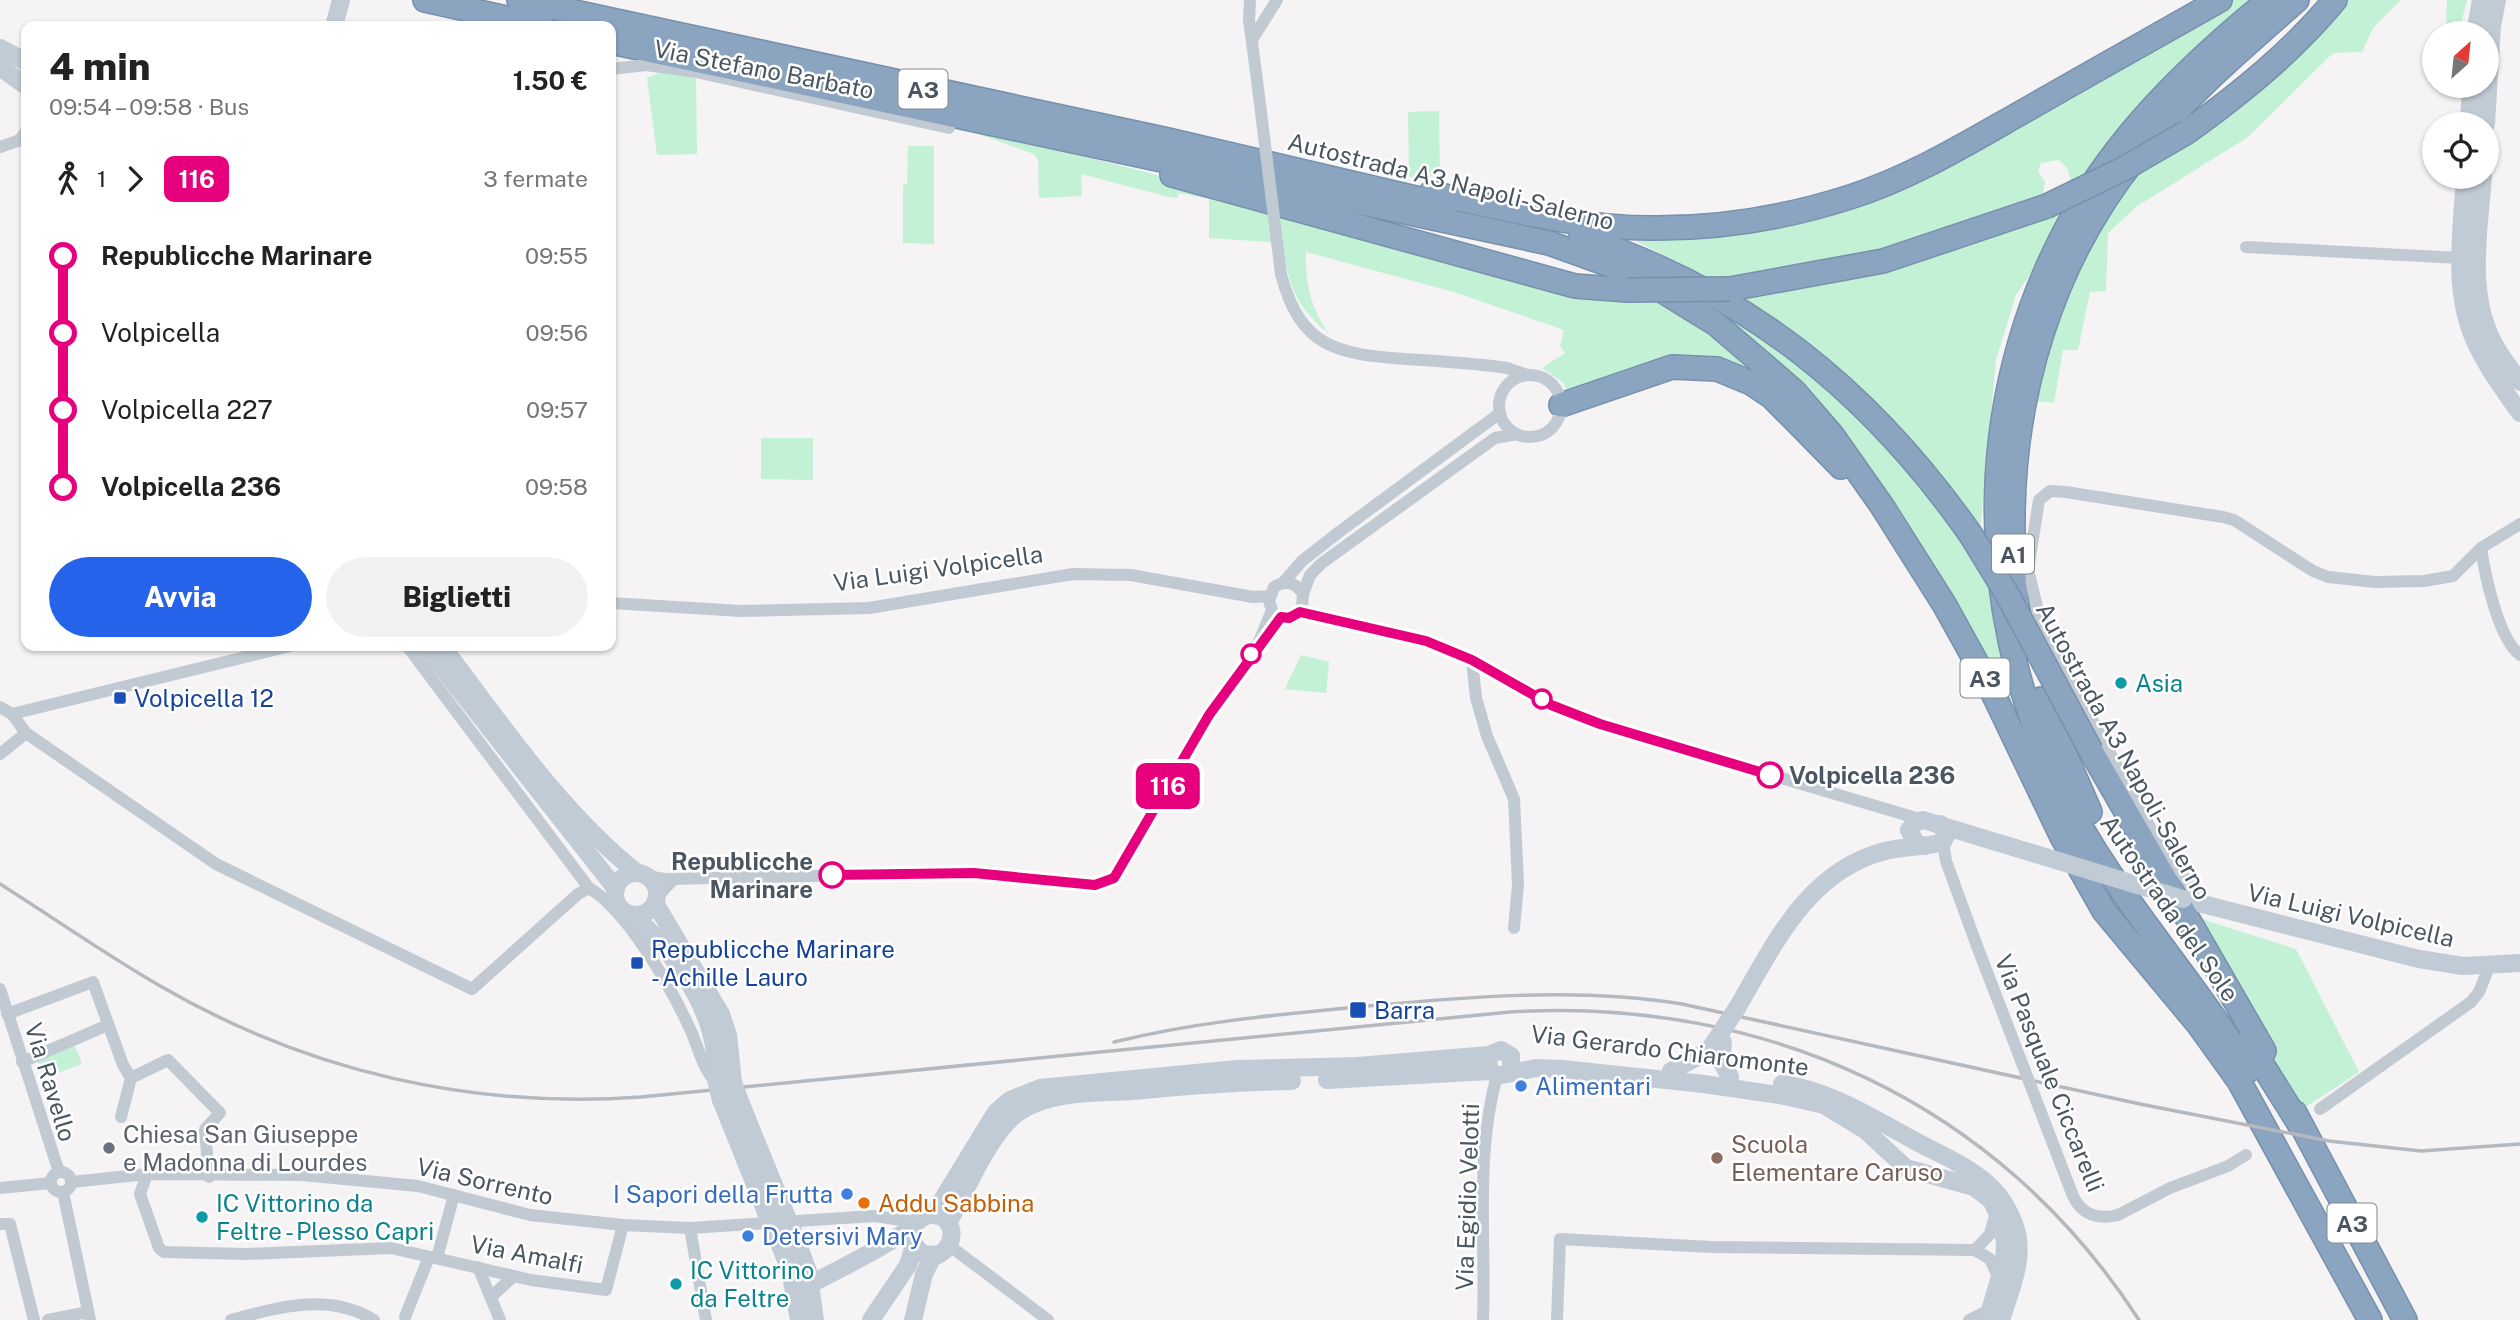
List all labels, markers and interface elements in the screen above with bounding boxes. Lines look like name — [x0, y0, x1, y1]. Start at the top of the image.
north arrow — [2422, 21, 2499, 98]
map controls — [2422, 21, 2499, 189]
street label: Via Stefano Barbato — [652, 34, 876, 104]
text: 4 min — [49, 44, 151, 89]
text: 1.50 € — [513, 65, 588, 96]
road number: A3 — [898, 69, 948, 108]
text: 09:54 – 09:58 · Bus — [49, 93, 249, 120]
button: locate — [2422, 112, 2499, 189]
street label: Autostrada A3 Napoli-Salerno — [1285, 127, 1617, 235]
icon: walk — [49, 160, 87, 198]
icon: forward — [116, 160, 154, 198]
text: 1 — [97, 165, 106, 192]
text: 116 — [178, 165, 215, 193]
text: 3 fermate — [483, 165, 588, 192]
text: Republicche Marinare — [101, 240, 373, 271]
text: 09:55 — [525, 242, 588, 269]
text: Volpicella — [101, 317, 220, 348]
text: 09:56 — [525, 319, 588, 346]
text: Volpicella 227 — [101, 394, 273, 425]
text: 09:57 — [526, 396, 588, 423]
text: Volpicella 236 — [101, 471, 281, 502]
text: 09:58 — [525, 473, 588, 500]
road number: A1 — [1992, 534, 2034, 574]
street label: Via Luigi Volpicella — [832, 539, 1044, 597]
button: Avvia — [49, 557, 312, 637]
button: Biglietti — [326, 557, 588, 637]
street label: Autostrada A3 Napoli-Salerno — [2031, 598, 2217, 904]
unlabelled marker — [1241, 644, 1261, 664]
road number: A3 — [1960, 658, 2010, 698]
place label: Asia — [2135, 669, 2183, 697]
marker: Asia — [2113, 675, 2129, 691]
place label: Volpicella 12 — [134, 684, 274, 712]
unlabelled marker — [1532, 689, 1552, 709]
marker: Volpicella 12 — [112, 690, 128, 706]
place label: Volpicella 236 — [1789, 761, 1955, 789]
marker: Volpicella 236 — [1757, 762, 1783, 788]
line badge: 116 — [1128, 763, 1208, 809]
text: 116 — [1150, 772, 1186, 800]
street label: Autostrada del Sole — [2095, 810, 2245, 1006]
place label: Republicche Marinare — [671, 847, 813, 903]
marker: Republicche Marinare — [819, 862, 845, 888]
street label: Via Luigi Volpicella — [2245, 878, 2457, 952]
place label: Republicche Marinare - Achille Lauro — [651, 935, 895, 991]
street label: Via Pasquale Ciccarelli — [1990, 950, 2110, 1196]
marker: Republicche Marinare - Achille Lauro — [629, 955, 645, 971]
place label: Barra — [1374, 996, 1435, 1024]
marker: Barra — [1348, 1000, 1368, 1020]
street label: Via Ravello — [20, 1019, 82, 1145]
street label: Via Gerardo Chiaromonte — [1529, 1019, 1811, 1081]
place label: Alimentari — [1535, 1072, 1651, 1100]
marker: Alimentari — [1513, 1078, 1529, 1094]
street label: Via Egidio Velotti — [1450, 1103, 1484, 1291]
place label: Chiesa San Giuseppe e Madonna di Lourdes — [123, 1120, 367, 1176]
place label: Scuola Elementare Caruso — [1731, 1130, 1943, 1186]
marker: Chiesa San Giuseppe e Madonna di Lourdes — [101, 1140, 117, 1156]
marker: Scuola Elementare Caruso — [1709, 1150, 1725, 1166]
street label: Via Sorrento — [414, 1152, 556, 1210]
place label: I Sapori della Frutta — [613, 1180, 833, 1208]
marker: I Sapori della Frutta — [839, 1186, 855, 1202]
place label: IC Vittorino da Feltre - Plesso Capri — [216, 1189, 434, 1245]
place label: Addu Sabbina — [878, 1189, 1034, 1217]
marker: Addu Sabbina — [856, 1195, 872, 1211]
road number: A3 — [2328, 1204, 2376, 1242]
marker: IC Vittorino da Feltre - Plesso Capri — [194, 1209, 210, 1225]
place label: Detersivi Mary — [762, 1222, 923, 1250]
marker: Detersivi Mary — [740, 1228, 756, 1244]
street label: Via Amalfi — [468, 1229, 586, 1279]
place label: IC Vittorino da Feltre — [690, 1256, 814, 1312]
marker: IC Vittorino da Feltre — [668, 1276, 684, 1292]

